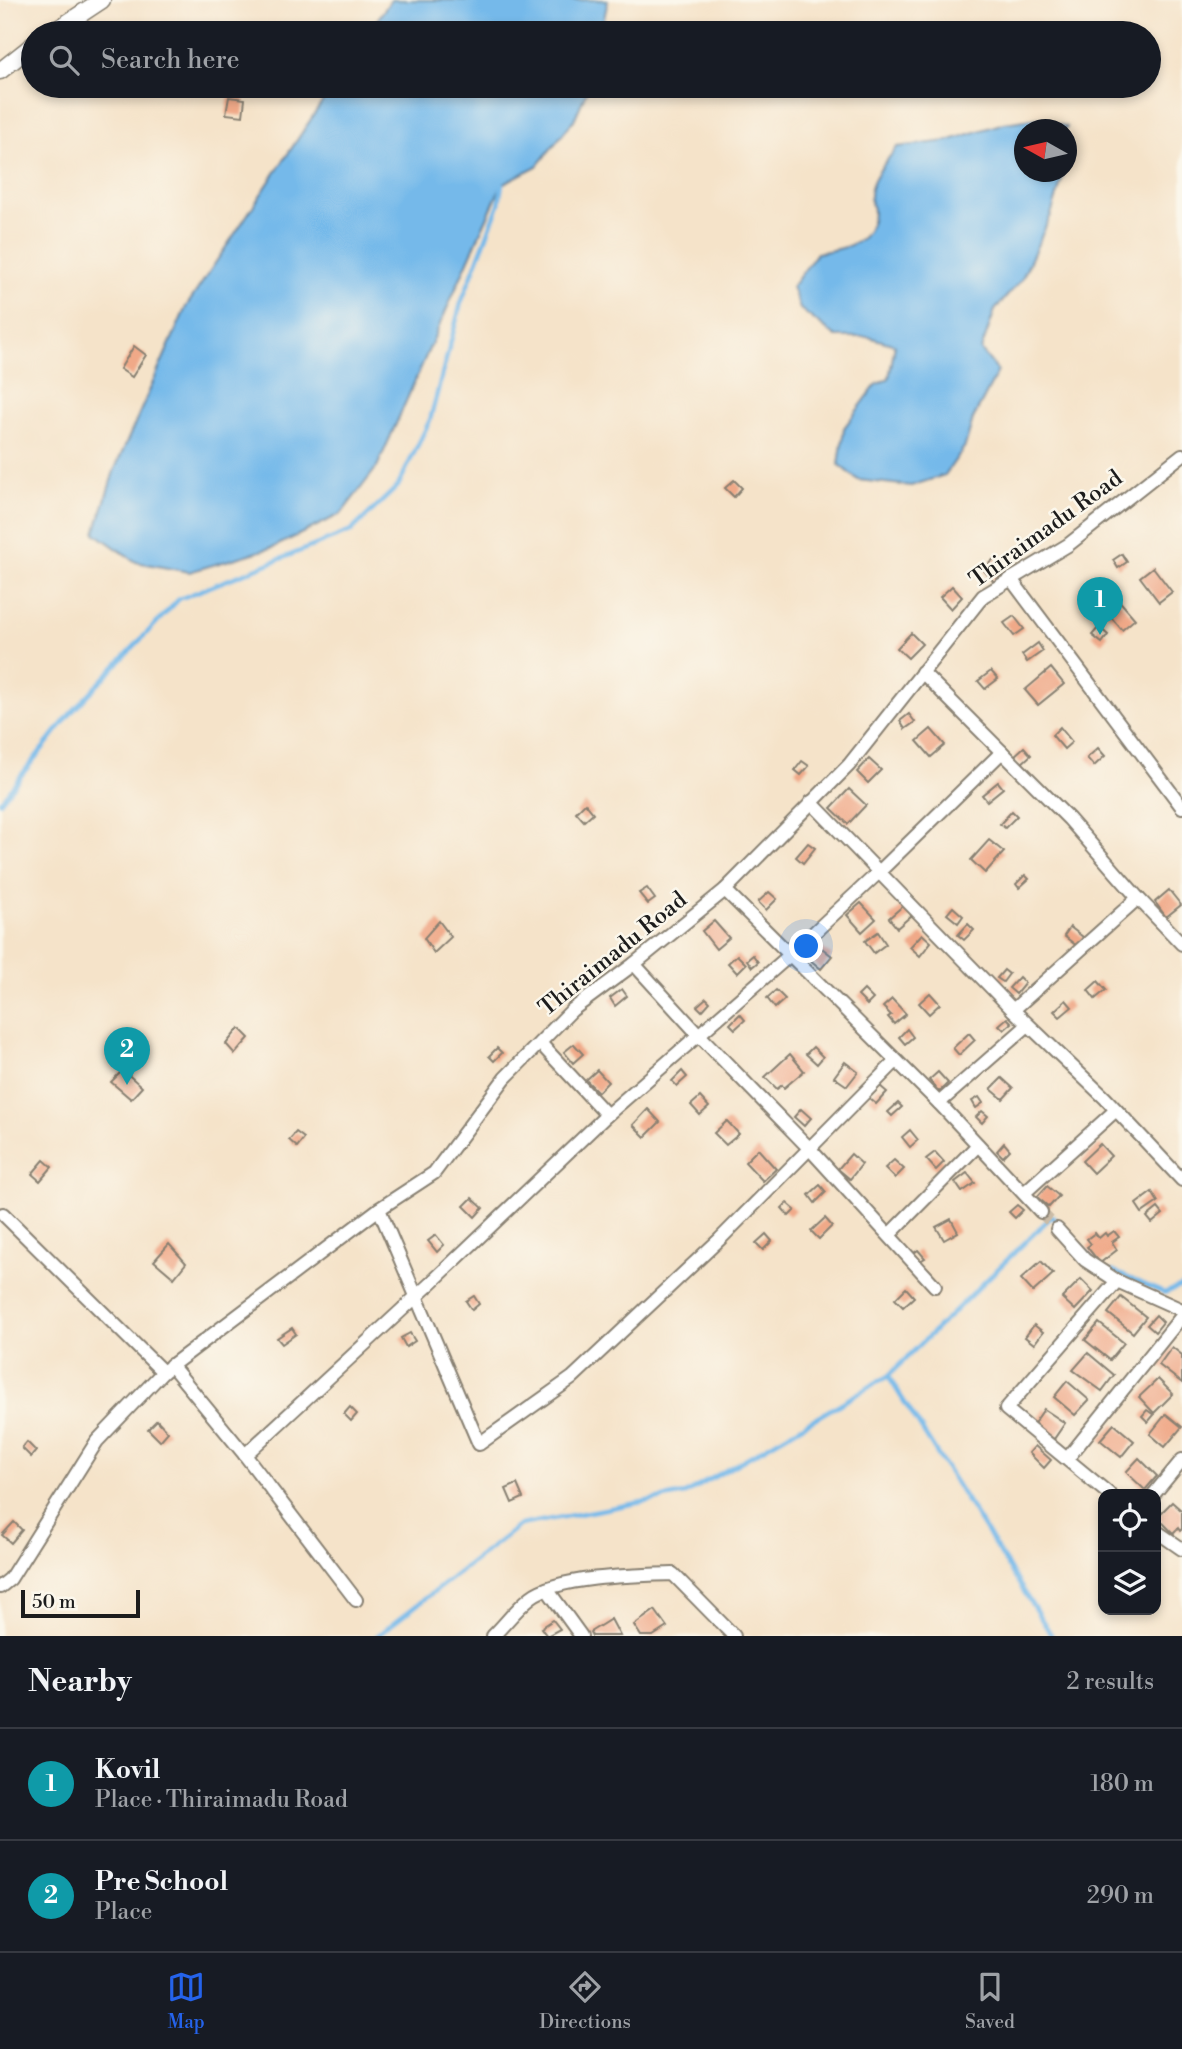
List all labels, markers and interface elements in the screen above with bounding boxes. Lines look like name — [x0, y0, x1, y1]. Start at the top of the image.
search box — [21, 21, 1161, 98]
icon: search — [45, 41, 83, 79]
text: Search here — [101, 44, 240, 76]
north arrow — [1014, 119, 1077, 182]
street label: Thiraimadu Road — [964, 464, 1128, 594]
pin: 1 — [1077, 577, 1123, 635]
street label: Thiraimadu Road — [533, 886, 693, 1022]
your location — [789, 929, 823, 963]
pin: 2 — [104, 1027, 150, 1085]
map controls — [1098, 1489, 1161, 1615]
button: locate — [1098, 1489, 1161, 1552]
button: layers — [1098, 1552, 1161, 1615]
scale bar — [21, 1587, 140, 1619]
text: 50 m — [32, 1590, 76, 1614]
text: Nearby — [28, 1663, 132, 1701]
text: 2 results — [1067, 1668, 1154, 1696]
text: Kovil — [95, 1754, 160, 1786]
text: 1 — [45, 1770, 57, 1798]
text: 180 m — [1090, 1770, 1154, 1798]
text: Place · Thiraimadu Road — [95, 1786, 348, 1814]
text: Pre School — [95, 1866, 228, 1898]
text: 2 — [44, 1882, 58, 1910]
text: 290 m — [1087, 1882, 1154, 1910]
text: Place — [95, 1898, 152, 1926]
tab: Map — [167, 1968, 205, 2034]
tab: Directions — [539, 1968, 631, 2034]
tab: Saved — [965, 1968, 1015, 2034]

